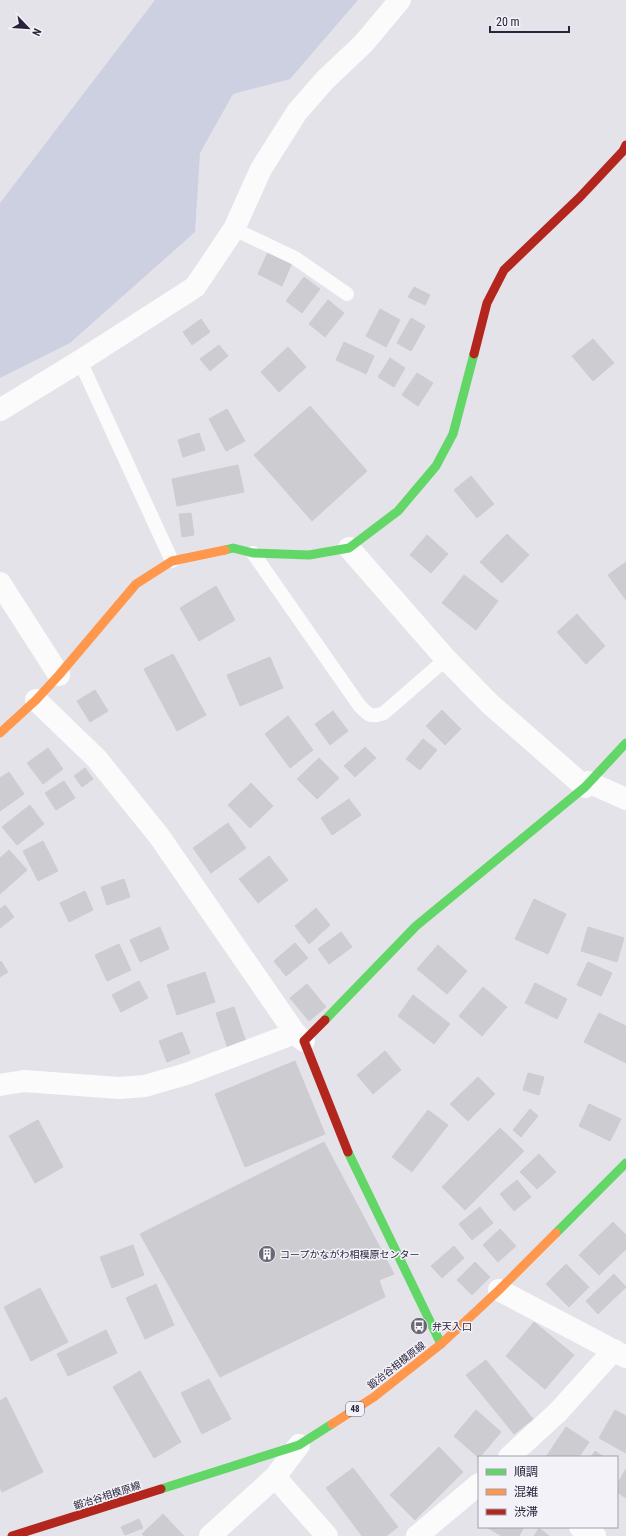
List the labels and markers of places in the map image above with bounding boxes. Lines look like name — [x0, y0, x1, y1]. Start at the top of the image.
building icon: コープかながわ相模原センター — [257, 1244, 277, 1264]
place label: コープかながわ相模原センター — [280, 1249, 419, 1260]
bus stop icon: 弁天入口 — [409, 1316, 429, 1336]
place label: 弁天入口 — [432, 1321, 472, 1332]

